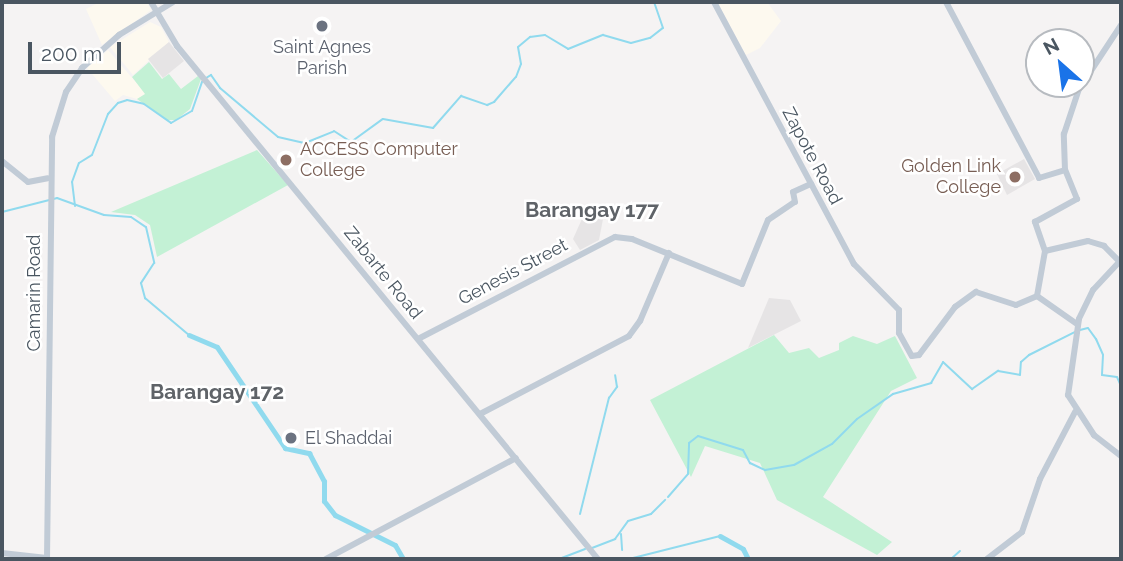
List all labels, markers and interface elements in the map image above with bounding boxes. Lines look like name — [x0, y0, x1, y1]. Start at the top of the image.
marker: Saint Agnes Parish — [314, 18, 330, 34]
scale bar — [32, 28, 124, 72]
north arrow — [1025, 28, 1095, 98]
text: N — [1040, 33, 1063, 59]
place label: Saint Agnes Parish — [273, 37, 371, 80]
text: 200 m — [41, 41, 102, 66]
street label: Zapote Road — [777, 104, 847, 208]
place label: ACCESS Computer College — [300, 139, 458, 182]
marker: ACCESS Computer College — [278, 152, 294, 168]
place label: Golden Link College — [901, 156, 1001, 198]
marker: Golden Link College — [1007, 169, 1023, 185]
district label: Barangay 177 — [525, 197, 659, 223]
street label: Zabarte Road — [339, 222, 427, 324]
street label: Camarin Road — [23, 234, 45, 352]
street label: Genesis Street — [455, 234, 571, 310]
district label: Barangay 172 — [150, 379, 284, 405]
place label: El Shaddai — [305, 427, 393, 449]
marker: El Shaddai — [283, 430, 299, 446]

